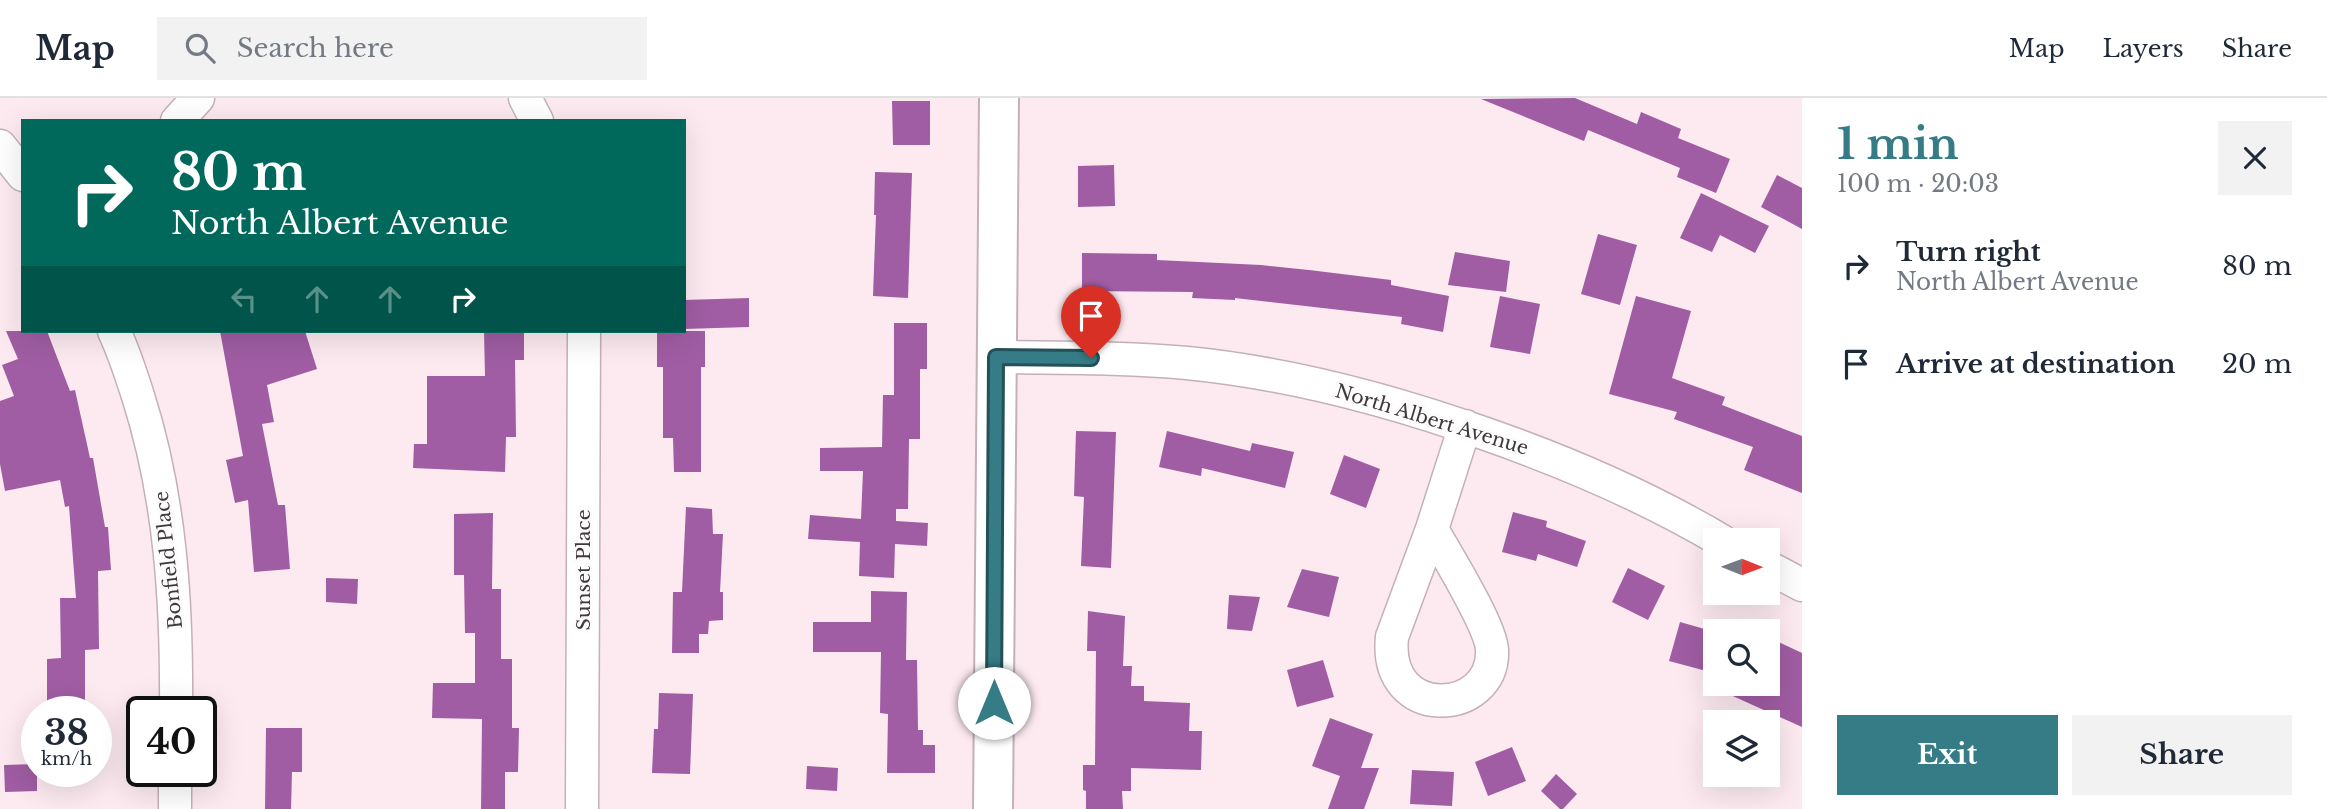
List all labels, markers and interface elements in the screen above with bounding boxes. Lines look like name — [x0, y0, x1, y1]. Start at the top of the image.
search box — [157, 17, 647, 80]
text: Map — [35, 28, 115, 69]
icon: search — [181, 29, 219, 67]
text: Search here — [237, 32, 394, 64]
text: Map — [2009, 34, 2065, 63]
text: Layers — [2103, 34, 2184, 63]
text: Share — [2222, 34, 2292, 63]
text: 1 min — [1837, 118, 1959, 170]
button: close — [2218, 121, 2292, 195]
text: 80 m — [171, 142, 306, 203]
icon: right — [56, 147, 147, 238]
text: 100 m · 20:03 — [1837, 170, 1999, 198]
text: North Albert Avenue — [171, 203, 509, 243]
text: Turn right — [1896, 236, 2041, 268]
icon: right — [1837, 247, 1875, 285]
text: 80 m — [2222, 250, 2292, 282]
text: North Albert Avenue — [1896, 268, 2139, 296]
icon: left — [225, 280, 263, 318]
icon: ahead — [298, 280, 336, 318]
icon: ahead — [371, 280, 409, 318]
icon: right — [444, 280, 482, 318]
pin — [1061, 286, 1121, 358]
icon: arrive — [1072, 297, 1110, 335]
icon: arrive — [1837, 345, 1875, 383]
text: Arrive at destination — [1896, 348, 2176, 380]
text: 20 m — [2222, 348, 2292, 380]
street label: North Albert Avenue — [1333, 379, 1531, 460]
street label: Bonfield Place — [150, 490, 187, 630]
street label: Sunset Place — [572, 509, 595, 631]
north arrow — [1703, 528, 1780, 606]
map controls — [1703, 528, 1780, 787]
button: search — [1703, 619, 1780, 696]
position arrow — [957, 666, 1031, 740]
speed limit sign: 40 — [126, 696, 217, 787]
button: layers — [1703, 710, 1780, 787]
text: 38 — [44, 711, 89, 754]
button: Exit — [1837, 715, 2058, 795]
button: Share — [2072, 715, 2292, 795]
text: km/h — [41, 748, 92, 770]

